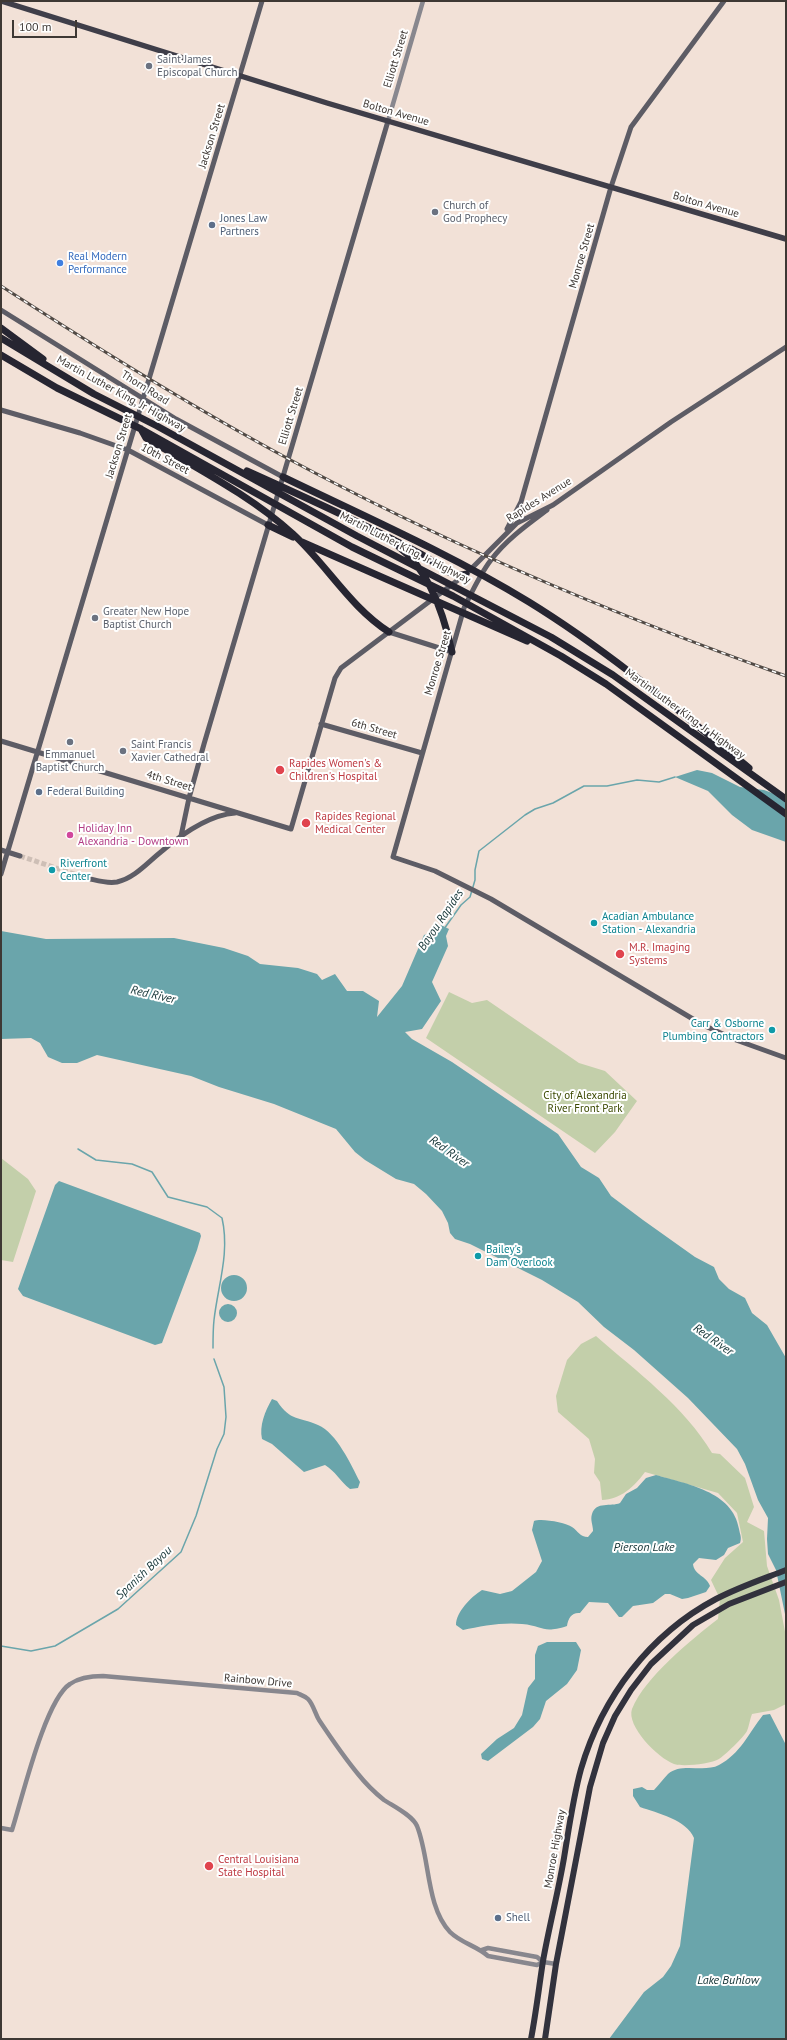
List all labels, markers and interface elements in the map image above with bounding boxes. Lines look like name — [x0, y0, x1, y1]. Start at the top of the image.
scale bar — [14, 12, 79, 38]
text: 100 m — [19, 19, 52, 34]
street label: Elliott Street — [381, 29, 411, 89]
place label: Saint James Episcopal Church — [157, 53, 238, 79]
marker: Saint James Episcopal Church — [144, 61, 154, 71]
street label: Bolton Avenue — [361, 97, 431, 129]
street label: Jackson Street — [196, 102, 228, 170]
street label: Bolton Avenue — [671, 189, 741, 221]
place label: Church of God Prophecy — [443, 199, 507, 225]
marker: Church of God Prophecy — [430, 207, 440, 217]
place label: Jones Law Partners — [220, 212, 267, 238]
marker: Jones Law Partners — [207, 220, 217, 230]
street label: Monroe Street — [566, 222, 598, 290]
place label: Real Modern Performance — [68, 250, 127, 276]
marker: Real Modern Performance — [55, 258, 65, 268]
street label: Martin Luther King, Jr Highway — [54, 353, 188, 435]
street label: Thorn Road — [119, 368, 171, 408]
street label: Elliott Street — [276, 386, 306, 446]
street label: Jackson Street — [103, 412, 135, 480]
street label: 10th Street — [139, 441, 191, 477]
street label: Rapides Avenue — [504, 475, 574, 525]
street label: Martin Luther King, Jr Highway — [337, 509, 473, 587]
place label: Greater New Hope Baptist Church — [103, 605, 189, 631]
marker: Greater New Hope Baptist Church — [90, 613, 100, 623]
street label: Monroe Street — [422, 629, 454, 697]
street label: Martin Luther King, Jr Highway — [622, 666, 748, 762]
street label: 6th Street — [350, 716, 398, 742]
marker: Emmanuel Baptist Church — [65, 737, 75, 747]
place label: Saint Francis Xavier Cathedral — [131, 738, 209, 764]
marker: Saint Francis Xavier Cathedral — [118, 746, 128, 756]
place label: Emmanuel Baptist Church — [36, 748, 104, 774]
place label: Rapides Women's & Children's Hospital — [289, 757, 382, 783]
marker: Rapides Women's & Children's Hospital — [274, 764, 286, 776]
street label: 4th Street — [145, 768, 193, 794]
place label: Federal Building — [47, 785, 124, 799]
marker: Federal Building — [34, 787, 44, 797]
place label: Rapides Regional Medical Center — [315, 810, 396, 836]
marker: Rapides Regional Medical Center — [300, 817, 312, 829]
place label: Holiday Inn Alexandria - Downtown — [78, 822, 189, 848]
marker: Holiday Inn Alexandria - Downtown — [65, 830, 75, 840]
place label: Riverfront Center — [60, 857, 107, 883]
marker: Riverfront Center — [47, 865, 57, 875]
water label: Bayou Rapides — [415, 887, 467, 953]
place label: Acadian Ambulance Station - Alexandria — [602, 910, 696, 936]
marker: Acadian Ambulance Station - Alexandria — [589, 918, 599, 928]
place label: M.R. Imaging Systems — [629, 941, 690, 967]
marker: M.R. Imaging Systems — [614, 948, 626, 960]
water label: Red River — [129, 983, 177, 1007]
place label: Carr & Osborne Plumbing Contractors — [662, 1017, 764, 1043]
marker: Carr & Osborne Plumbing Contractors — [767, 1025, 777, 1035]
park label: City of Alexandria River Front Park — [543, 1089, 627, 1115]
water label: Red River — [426, 1133, 472, 1171]
place label: Bailey's Dam Overlook — [486, 1243, 553, 1269]
marker: Bailey's Dam Overlook — [473, 1251, 483, 1261]
water label: Red River — [690, 1321, 736, 1359]
water label: Pierson Lake — [613, 1541, 675, 1555]
water label: Spanish Bayou — [113, 1543, 175, 1603]
street label: Rainbow Drive — [223, 1671, 293, 1691]
street label: Monroe Highway — [542, 1809, 568, 1889]
place label: Central Louisiana State Hospital — [218, 1853, 299, 1879]
marker: Central Louisiana State Hospital — [203, 1860, 215, 1872]
place label: Shell — [506, 1911, 530, 1925]
marker: Shell — [493, 1913, 503, 1923]
water label: Lake Buhlow — [697, 1974, 759, 1988]

